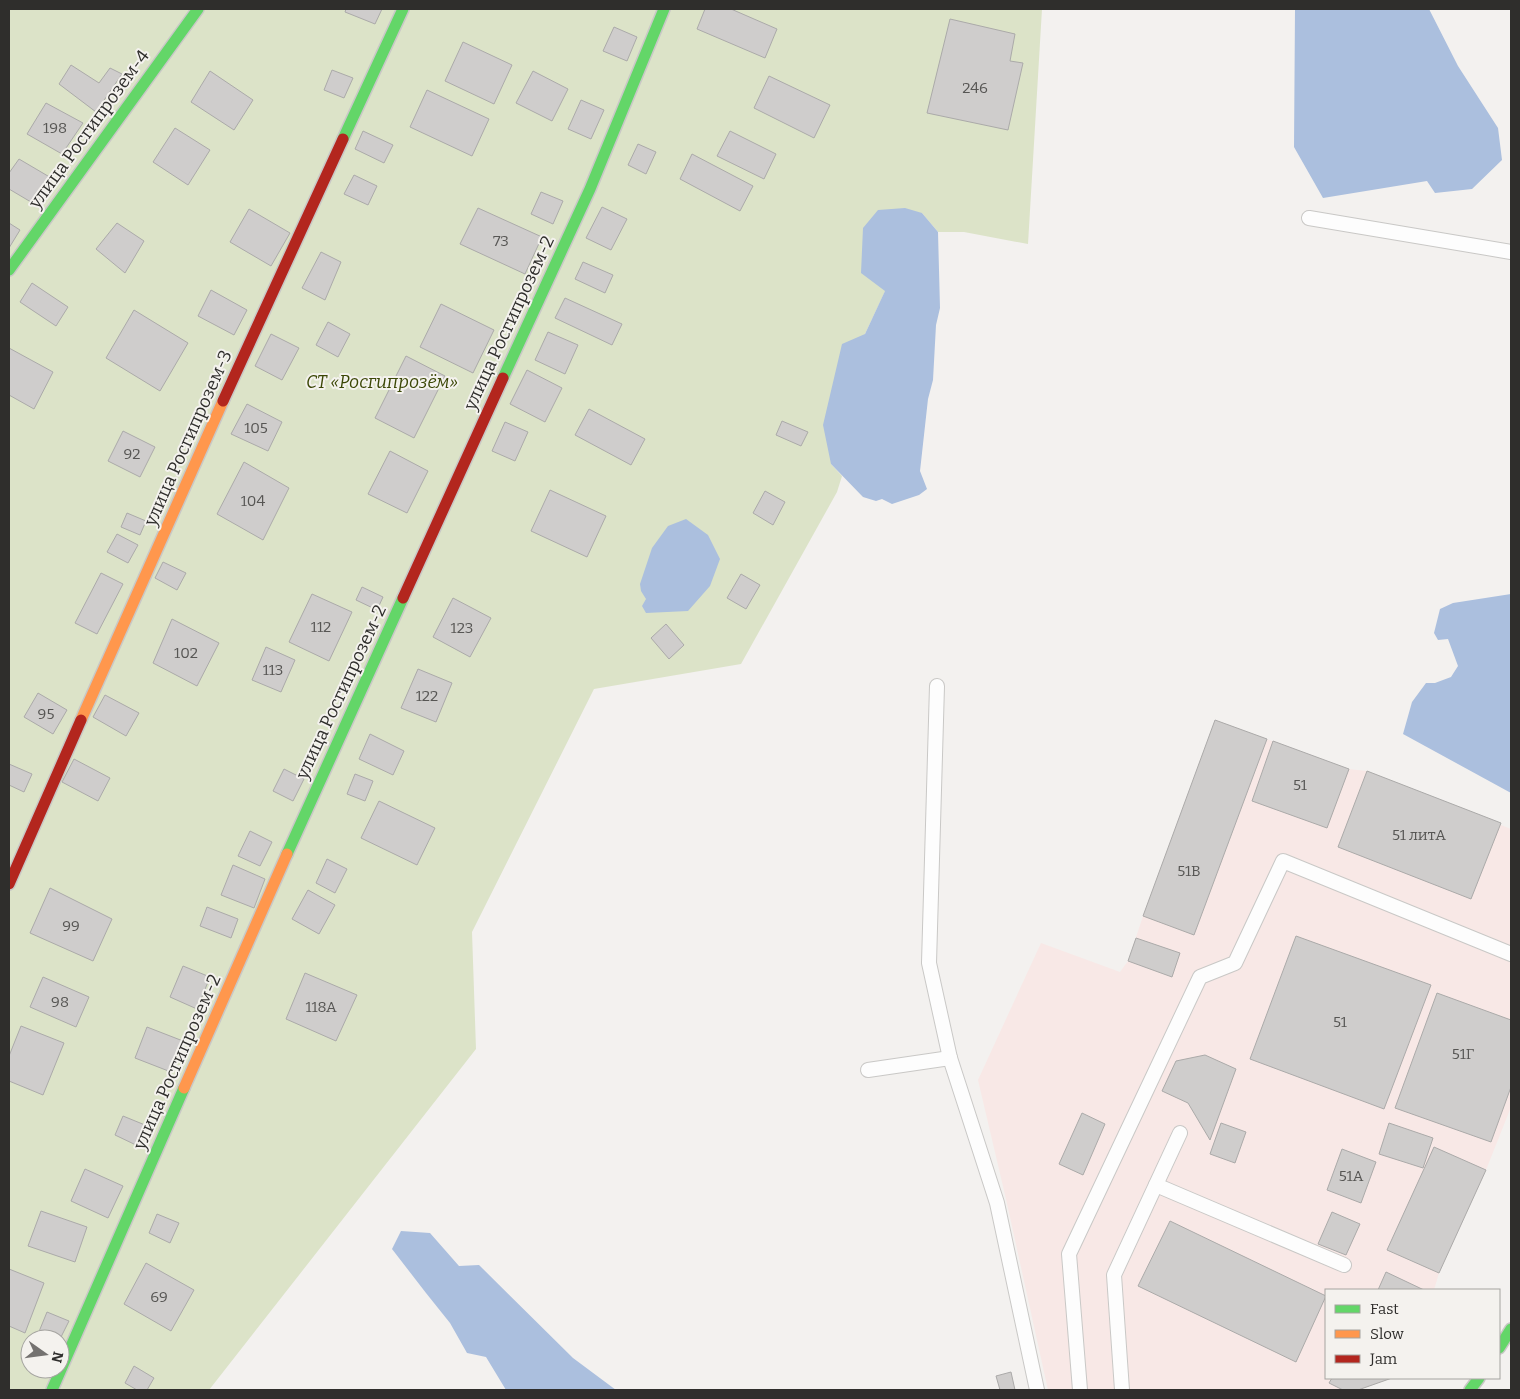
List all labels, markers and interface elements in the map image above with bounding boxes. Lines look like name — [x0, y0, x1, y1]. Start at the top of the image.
street label: улица Росгипрозем-4 — [23, 45, 154, 213]
house number: 246 — [962, 79, 988, 97]
house number: 198 — [43, 119, 67, 137]
street label: улица Росгипрозем-2 — [459, 232, 559, 414]
house number: 73 — [493, 232, 509, 250]
street label: улица Росгипрозем-3 — [139, 347, 237, 530]
park label: СТ «Росгипрозём» — [306, 371, 458, 393]
house number: 105 — [244, 419, 268, 437]
house number: 92 — [124, 445, 140, 463]
house number: 104 — [241, 492, 265, 510]
street label: улица Росгипрозем-2 — [291, 601, 391, 783]
house number: 112 — [311, 618, 331, 636]
house number: 123 — [451, 619, 473, 637]
house number: 102 — [174, 644, 198, 662]
house number: 113 — [263, 661, 283, 679]
house number: 122 — [416, 687, 438, 705]
house number: 95 — [38, 705, 54, 723]
house number: 51 — [1293, 776, 1307, 794]
house number: 51 литА — [1392, 826, 1446, 844]
house number: 51В — [1177, 862, 1201, 880]
house number: 99 — [62, 917, 80, 935]
street label: улица Росгипрозем-2 — [128, 971, 226, 1154]
house number: 98 — [51, 993, 69, 1011]
house number: 118А — [305, 998, 337, 1016]
house number: 51 — [1333, 1013, 1347, 1031]
house number: 51Г — [1452, 1045, 1474, 1063]
house number: 51А — [1339, 1167, 1364, 1185]
house number: 69 — [150, 1288, 168, 1306]
legend — [1325, 1289, 1500, 1379]
text: Fast — [1370, 1300, 1399, 1318]
text: Slow — [1370, 1325, 1405, 1343]
north arrow — [20, 1329, 70, 1379]
text: N — [48, 1350, 67, 1365]
text: Jam — [1369, 1350, 1398, 1368]

